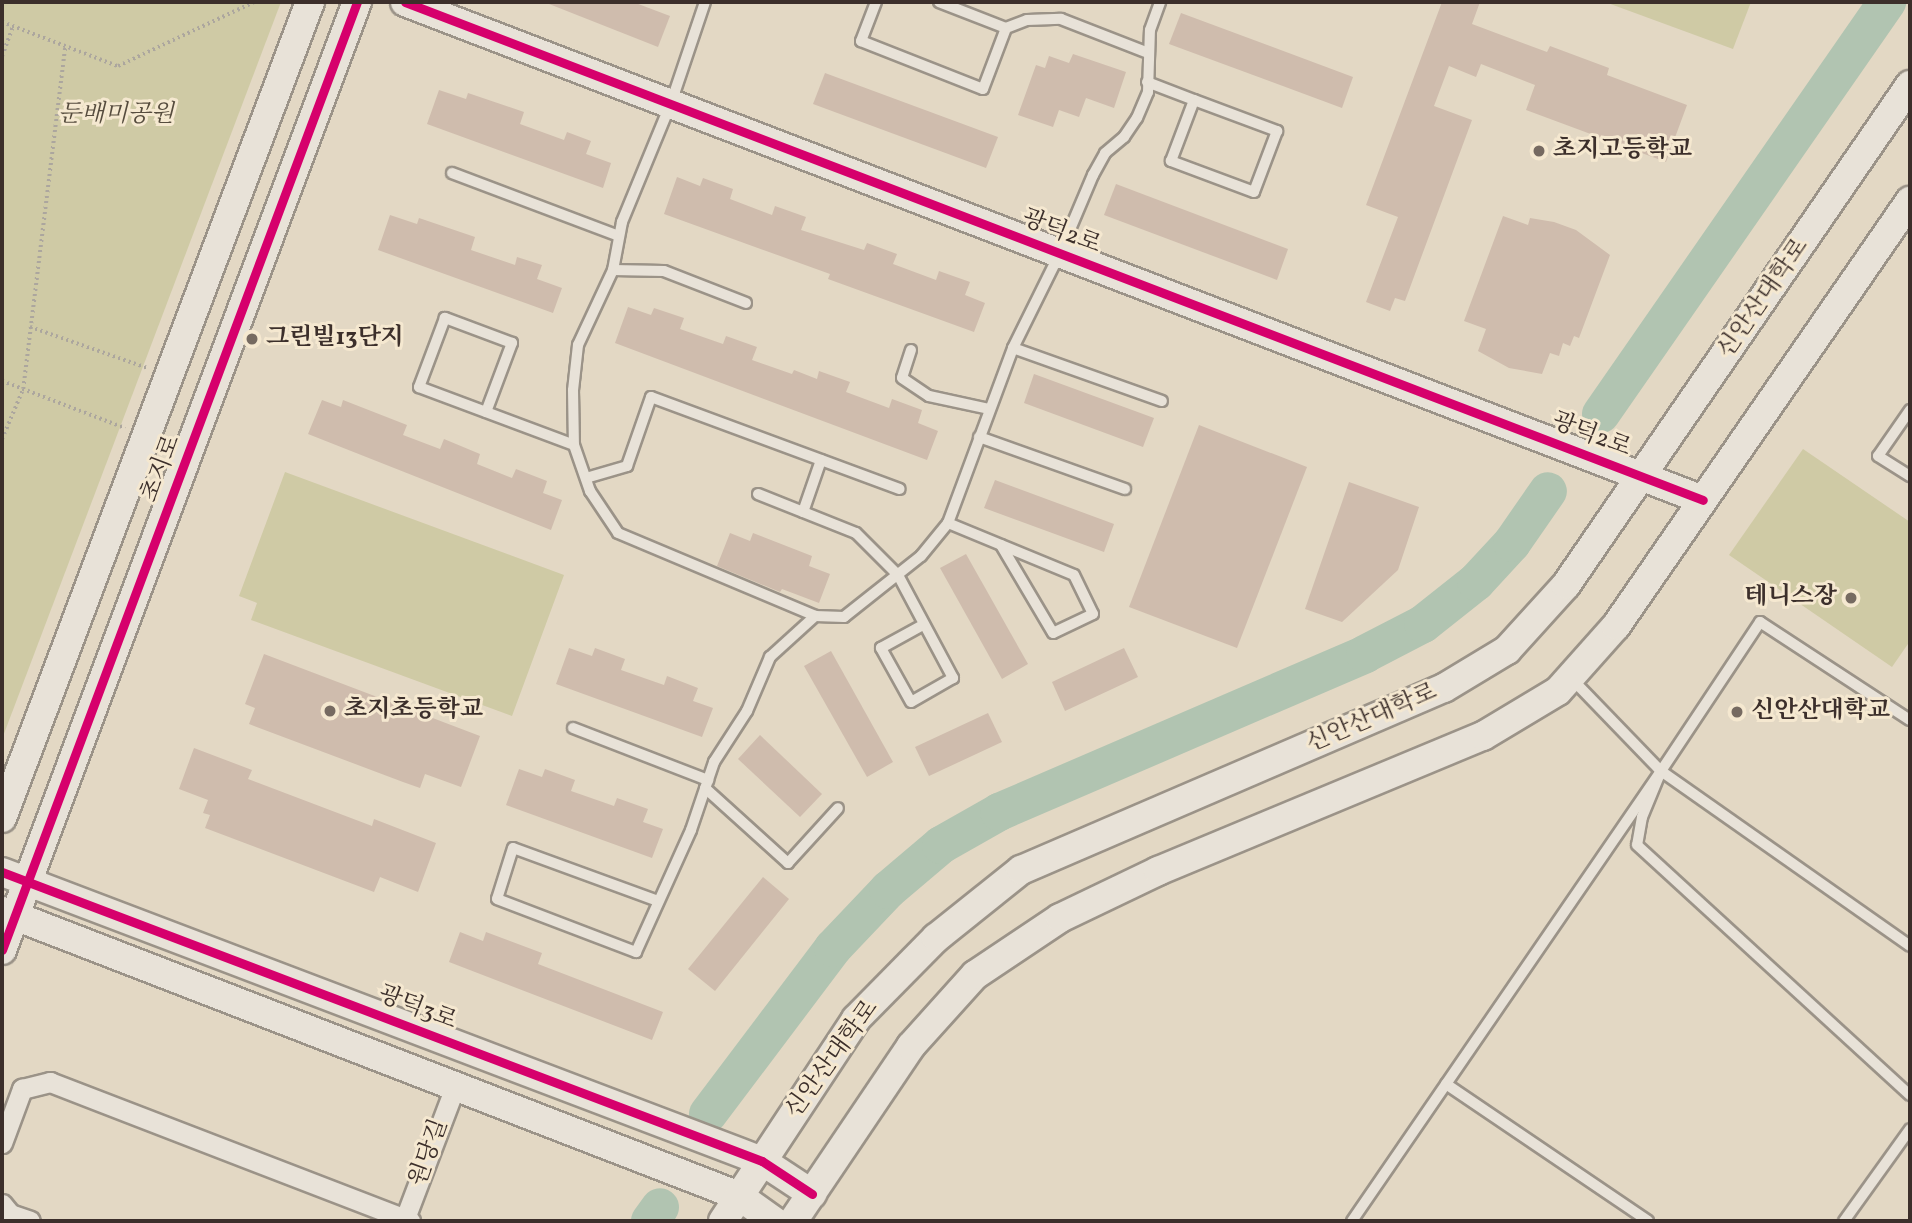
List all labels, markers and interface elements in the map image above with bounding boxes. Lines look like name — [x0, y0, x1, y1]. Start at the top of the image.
park label: 둔배미공원 — [58, 102, 174, 130]
place label: 초지고등학교 — [1553, 137, 1692, 165]
marker: 초지고등학교 — [1531, 143, 1547, 159]
street label: 광덕2로 — [1017, 205, 1105, 261]
street label: 신안산대학로 — [1712, 234, 1816, 364]
place label: 그린빌13단지 — [266, 325, 404, 353]
marker: 그린빌13단지 — [244, 331, 260, 347]
street label: 광덕2로 — [1547, 408, 1635, 464]
street label: 초지로 — [136, 431, 188, 507]
place label: 테니스장 — [1744, 584, 1837, 612]
marker: 테니스장 — [1843, 590, 1859, 606]
street label: 신안산대학로 — [1302, 679, 1442, 759]
place label: 초지초등학교 — [344, 697, 483, 725]
place label: 신안산대학교 — [1751, 698, 1890, 726]
marker: 초지초등학교 — [322, 703, 338, 719]
marker: 신안산대학교 — [1729, 704, 1745, 720]
street label: 광덕3로 — [374, 981, 460, 1037]
street label: 신안산대학로 — [780, 995, 886, 1125]
street label: 원당길 — [405, 1115, 455, 1191]

